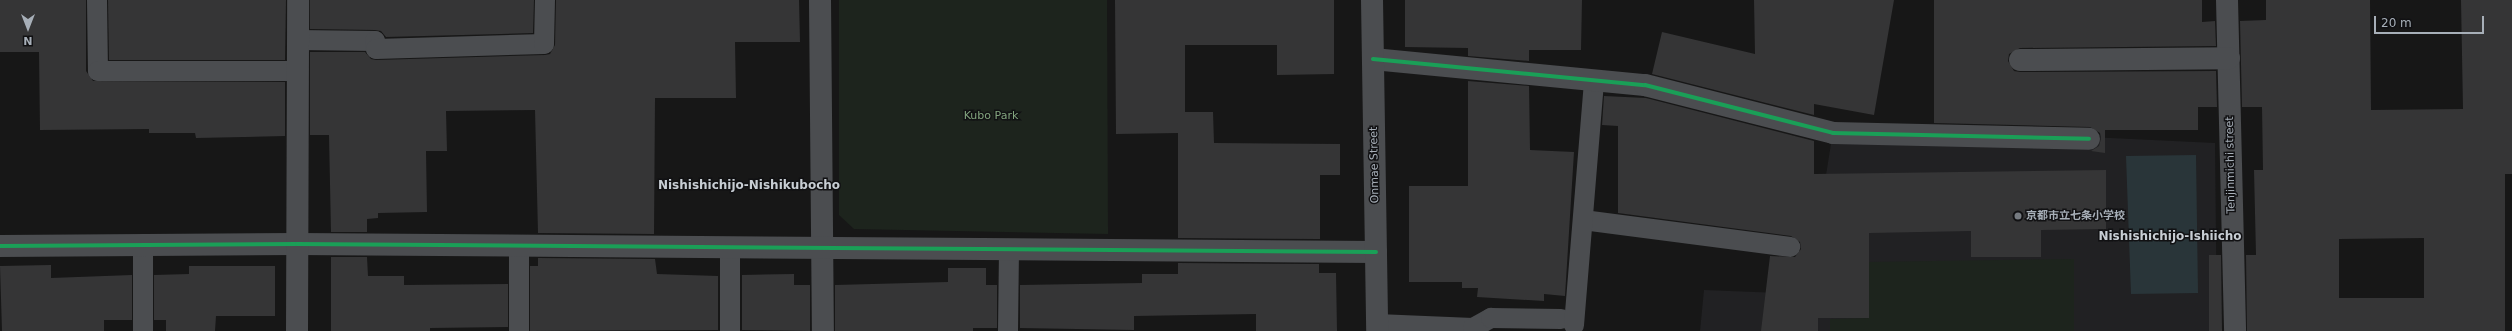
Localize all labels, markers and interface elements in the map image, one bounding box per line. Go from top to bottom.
north arrow [8,8,48,48]
scale bar [2376,8,2486,34]
text: 20 m [2381,16,2412,30]
text: N [23,34,33,47]
park label: Kubo Park [964,109,1018,123]
street label: Tenjinmichi street [2224,116,2238,214]
street label: Onmae Street [1368,127,1382,203]
district label: Nishishichijo-Nishikubocho [658,179,840,193]
place label: 京都市立七条小学校 [2026,209,2125,223]
marker: 京都市立七条小学校 [2013,211,2023,221]
district label: Nishishichijo-Ishiicho [2098,230,2242,244]

